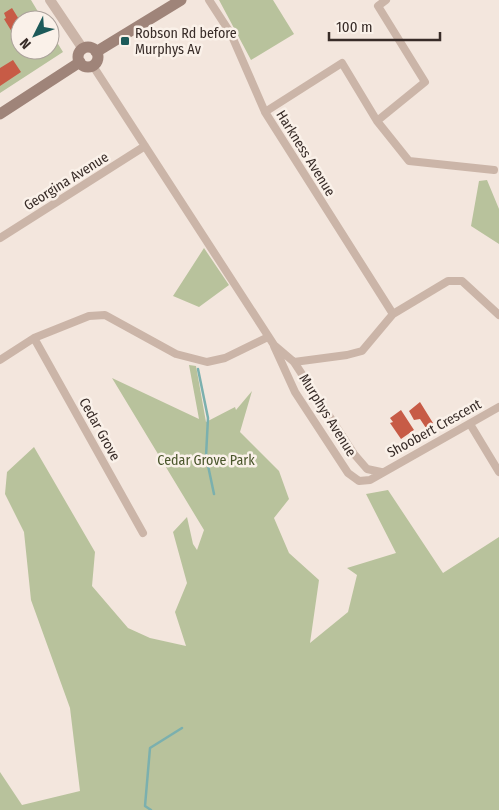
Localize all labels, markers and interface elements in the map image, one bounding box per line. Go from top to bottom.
north arrow [10,10,60,60]
scale bar [329,10,440,42]
text: 100 m [336,18,373,36]
place label: Robson Rd before Murphys Av [135,25,237,58]
text: N [17,35,35,52]
marker: Robson Rd before Murphys Av [119,35,131,47]
street label: Harkness Avenue [272,107,339,199]
street label: Georgina Avenue [21,149,112,214]
street label: Murphys Avenue [295,371,360,460]
street label: Cedar Grove [75,395,124,464]
street label: Shoobert Crescent [384,395,485,461]
park label: Cedar Grove Park [157,452,255,469]

